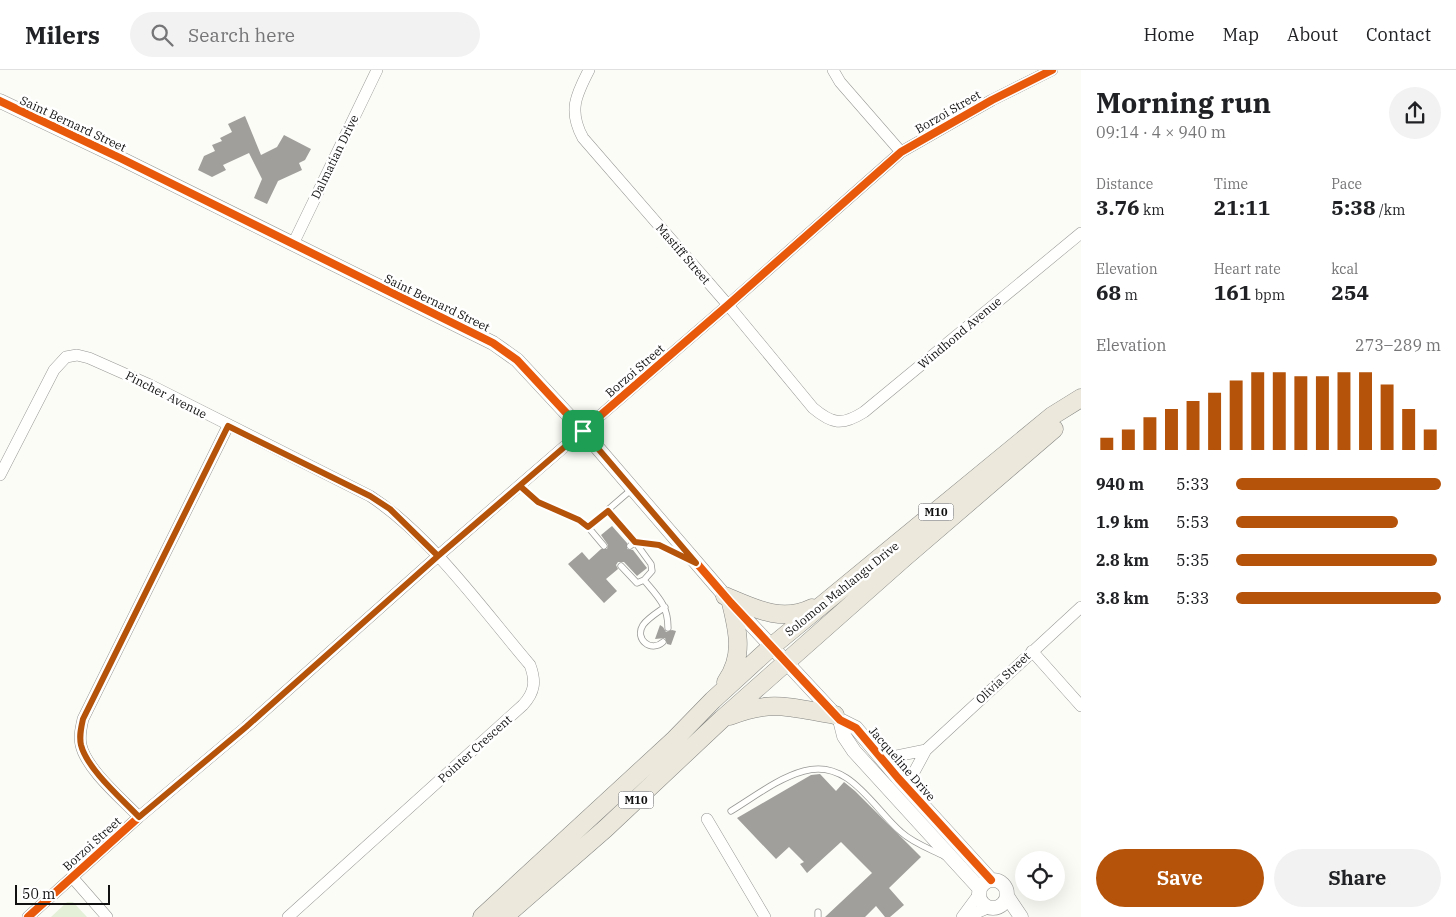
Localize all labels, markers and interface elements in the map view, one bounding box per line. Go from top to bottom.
search box [130,12,480,57]
text: Milers [25,19,100,51]
icon: search [148,21,176,49]
text: Search here [188,23,295,47]
text: Home [1143,23,1195,46]
text: Map [1223,23,1259,46]
text: About [1287,23,1338,46]
text: Contact [1366,23,1431,46]
text: Morning run [1096,84,1271,121]
street label: Borzoi Street [912,87,983,136]
button: share [1389,87,1441,139]
street label: Saint Bernard Street [18,92,129,155]
street label: Dalmatian Drive [308,112,361,201]
text: 09:14 · 4 × 940 m [1096,122,1226,142]
text: Distance [1096,175,1153,193]
text: Time [1214,175,1248,193]
text: Pace [1331,175,1362,193]
text: 3.76 [1096,193,1140,221]
text: 21:11 [1214,193,1270,221]
text: 5:38 [1331,193,1376,221]
text: km [1140,201,1165,219]
text: /km [1376,201,1405,219]
street label: Mastiff Street [653,220,714,287]
text: Elevation [1096,260,1158,278]
text: Heart rate [1214,260,1281,278]
text: kcal [1331,260,1358,278]
street label: Saint Bernard Street [382,271,492,335]
text: 68 [1096,278,1121,306]
text: 161 [1214,278,1251,306]
text: 254 [1331,278,1369,306]
text: m [1121,286,1138,304]
text: bpm [1251,286,1285,304]
street label: Windhond Avenue [915,293,1004,372]
text: Elevation [1096,335,1166,355]
text: 273–289 m [1355,335,1441,355]
street label: Borzoi Street [602,341,667,400]
street label: Pincher Avenue [123,368,209,422]
pin [562,410,604,452]
icon: arrive [569,417,597,445]
text: 940 m [1096,474,1144,494]
text: 5:33 [1176,474,1209,494]
road number: M10 [918,504,954,521]
text: 1.9 km [1096,512,1149,532]
text: 5:53 [1176,512,1209,532]
street label: Solomon Mahlangu Drive [782,538,902,639]
text: 2.8 km [1096,550,1149,570]
text: 5:35 [1176,550,1209,570]
text: 3.8 km [1096,588,1149,608]
text: 5:33 [1176,588,1209,608]
street label: Olivia Street [972,649,1033,707]
street label: Pointer Crescent [435,712,515,786]
street label: Jacqueline Drive [866,723,939,804]
road number: M10 [618,792,654,808]
street label: Borzoi Street [59,814,124,874]
button: Save [1096,849,1264,907]
button: Share [1274,849,1441,907]
map controls [1015,851,1065,901]
button: locate [1015,851,1065,901]
scale bar [15,882,110,905]
text: 50 m [22,885,55,903]

